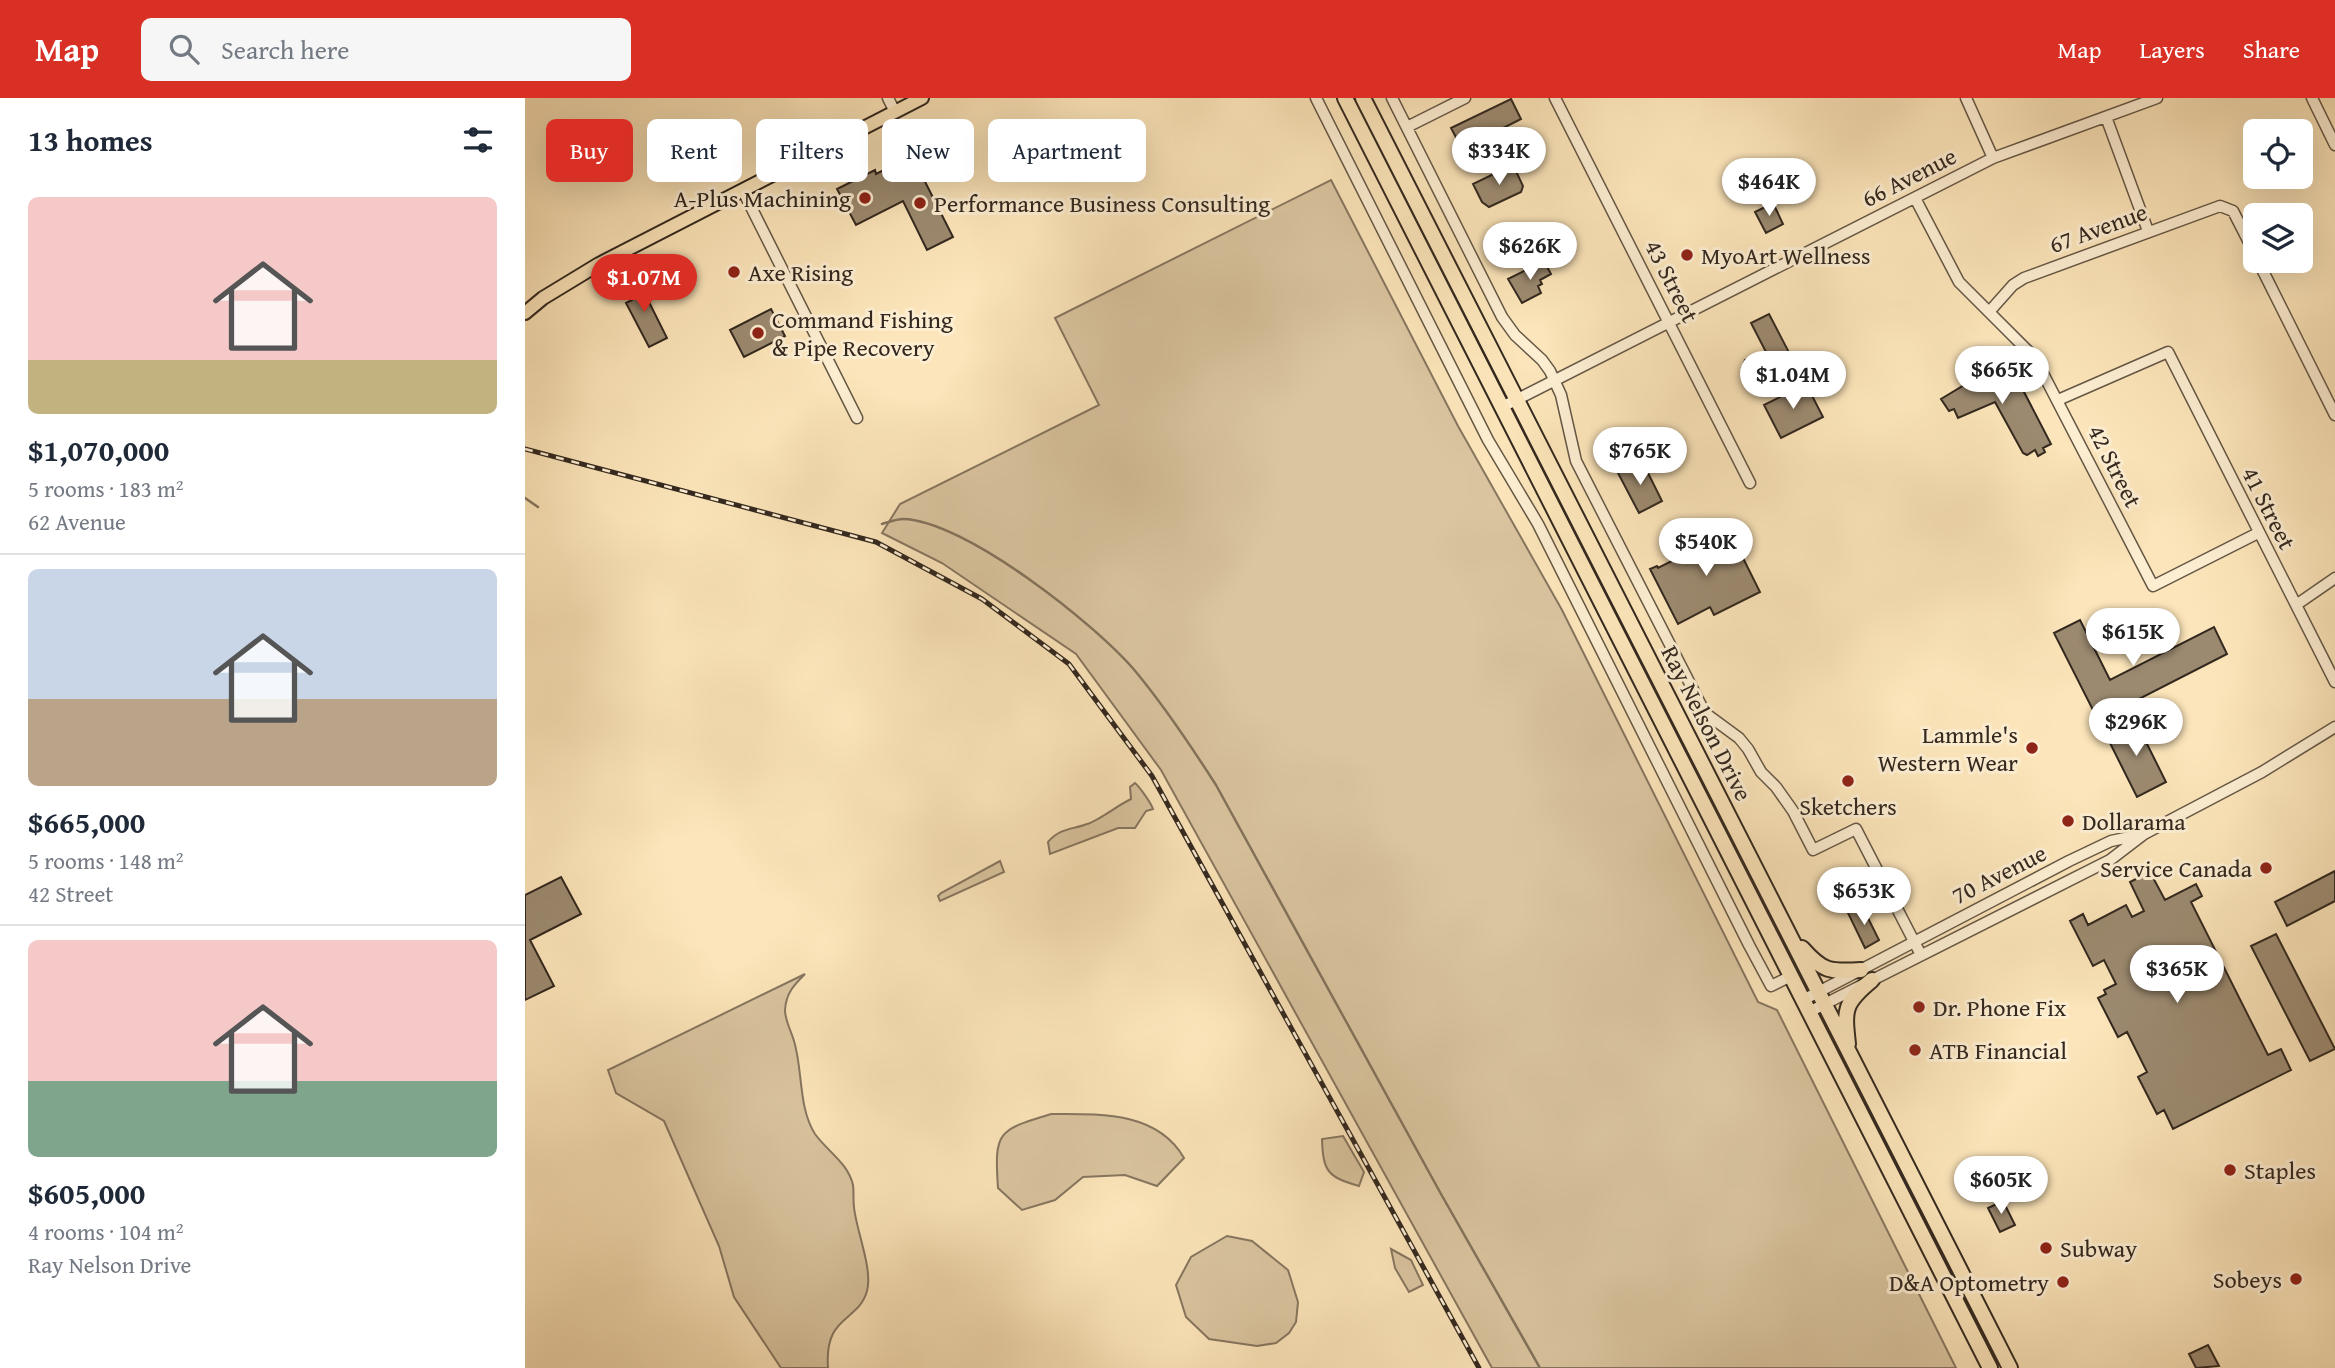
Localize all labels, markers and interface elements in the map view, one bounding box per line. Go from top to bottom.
search box [141,18,631,81]
text: Map [35,25,99,73]
icon: search [165,30,203,68]
text: Search here [221,30,349,69]
text: Map [2058,32,2101,67]
text: Layers [2139,32,2205,67]
text: Share [2243,32,2300,67]
text: 13 homes [28,118,153,162]
chip: Buy [546,119,633,182]
chip: Rent [647,119,742,182]
chip: Filters [756,119,868,182]
chip: New [882,119,974,182]
chip: Apartment [988,119,1146,182]
map controls [2243,119,2313,273]
button: locate [2243,119,2313,189]
icon: filters [459,121,497,159]
pin: $334K [1450,127,1548,187]
text: $334K [1468,133,1530,166]
street label: 66 Avenue [1856,138,1962,216]
pin: $464K [1720,158,1818,218]
text: $464K [1738,164,1800,197]
place label: A-Plus Machining [674,181,851,216]
place label: Performance Business Consulting [934,186,1270,221]
marker: A-Plus Machining [857,190,873,206]
street label: 67 Avenue [2044,194,2152,262]
marker: Performance Business Consulting [912,195,928,211]
button: layers [2243,203,2313,273]
pin: $626K [1481,222,1579,282]
text: $626K [1499,228,1561,261]
street label: 43 Street [1636,233,1708,329]
place label: MyoArt Wellness [1701,238,1871,273]
icon: home [200,243,326,369]
marker: MyoArt Wellness [1679,247,1695,263]
pin: $1.07M [587,254,701,314]
place label: Axe Rising [748,255,853,290]
text: $1.07M [607,260,681,293]
marker: Axe Rising [726,264,742,280]
place label: Command Fishing & Pipe Recovery [772,302,953,365]
marker: Command Fishing & Pipe Recovery [750,325,766,341]
pin: $665K [1953,346,2051,406]
pin: $1.04M [1736,352,1850,411]
text: $665K [1971,352,2033,385]
text: $1.04M [1756,357,1830,390]
street label: 42 Street [2079,418,2151,514]
text: $1,070,000 [28,428,169,472]
pin: $765K [1591,428,1689,487]
text: $765K [1609,433,1671,466]
street label: 41 Street [2233,460,2305,556]
text: 5 rooms · 183 m² [28,472,183,505]
text: 62 Avenue [28,505,126,538]
pin: $540K [1657,518,1755,578]
text: $540K [1675,524,1737,557]
pin: $615K [2084,608,2182,668]
text: $615K [2102,614,2164,647]
icon: home [200,615,326,741]
street label: Ray Nelson Drive [1653,639,1761,807]
pin: $296K [2087,698,2185,758]
text: $296K [2105,704,2167,737]
place label: Lammle's Western Wear [1877,717,2018,780]
marker: Lammle's Western Wear [2024,740,2040,756]
marker: Sketchers [1840,773,1856,789]
place label: Sketchers [1799,789,1897,824]
text: $665,000 [28,800,145,844]
place label: Dollarama [2082,804,2186,839]
marker: Dollarama [2060,813,2076,829]
street label: 70 Avenue [1946,835,2052,913]
text: 5 rooms · 148 m² [28,844,183,877]
place label: Service Canada [2100,851,2253,886]
marker: Service Canada [2258,860,2274,876]
pin: $653K [1815,868,1913,927]
text: $653K [1833,873,1895,906]
text: 42 Street [28,877,113,910]
pin: $365K [2128,946,2226,1005]
text: $365K [2146,951,2208,984]
icon: home [200,986,326,1112]
place label: Dr. Phone Fix [1933,990,2067,1025]
marker: Dr. Phone Fix [1911,999,1927,1015]
place label: ATB Financial [1929,1033,2067,1068]
marker: ATB Financial [1907,1042,1923,1058]
place label: Staples [2244,1153,2316,1188]
pin: $605K [1952,1156,2050,1216]
text: $605K [1970,1162,2032,1195]
marker: Staples [2222,1162,2238,1178]
text: $605,000 [28,1171,145,1215]
text: 4 rooms · 104 m² [28,1215,183,1248]
place label: Subway [2060,1231,2137,1266]
marker: Subway [2038,1240,2054,1256]
text: Ray Nelson Drive [28,1248,191,1281]
place label: Sobeys [2213,1262,2282,1297]
place label: D&A Optometry [1889,1265,2049,1300]
marker: Sobeys [2288,1271,2304,1287]
marker: D&A Optometry [2055,1274,2071,1290]

